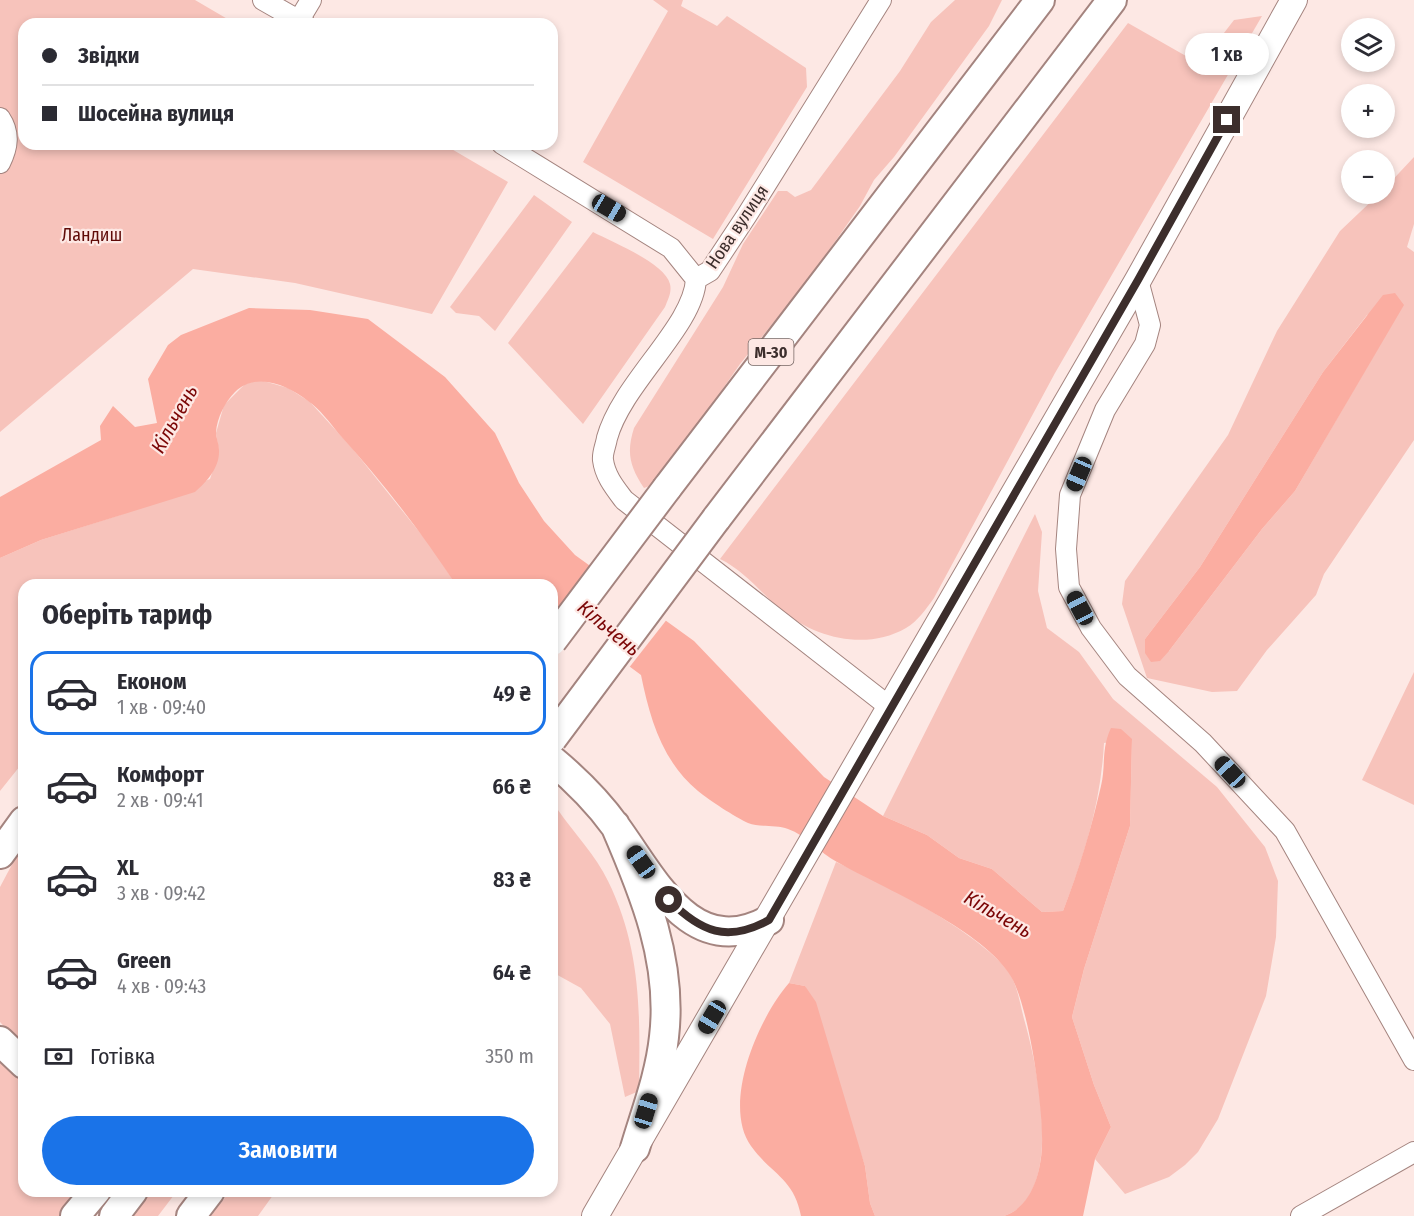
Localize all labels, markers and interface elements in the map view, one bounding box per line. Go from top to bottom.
map controls [1341,18,1395,204]
button: layers [1341,18,1395,72]
callout: 1 хв [1185,33,1269,75]
text: Звідки [78,42,140,69]
text: 1 хв [1211,42,1243,66]
button: + [1341,84,1395,138]
text: Шосейна вулиця [78,100,234,127]
route end [1213,106,1240,133]
button: − [1341,150,1395,204]
street label: Нова вулиця [701,181,773,273]
car [589,191,629,225]
park label: Ландиш [62,224,122,246]
road number: М-30 [748,339,794,365]
water label: Кільчень [146,381,202,457]
car [1064,454,1094,494]
car [1064,588,1096,628]
water label: Кільчень [573,595,645,661]
text: Оберіть тариф [42,599,212,631]
icon: car [45,666,99,720]
text: Економ [117,668,187,695]
text: 49 ₴ [493,680,531,707]
text: 1 хв · 09:40 [117,695,206,719]
car [1211,753,1249,791]
icon: car [45,759,99,813]
text: Комфорт [117,761,204,788]
text: 66 ₴ [492,773,531,800]
text: 2 хв · 09:41 [117,788,204,812]
car [623,842,659,882]
icon: car [45,852,99,906]
text: XL [117,854,139,881]
text: 83 ₴ [493,866,531,893]
text: 3 хв · 09:42 [117,881,206,905]
water label: Кільчень [960,885,1036,943]
route start [655,886,682,913]
icon: car [45,945,99,999]
text: Green [117,947,171,974]
text: 64 ₴ [492,959,531,986]
text: 4 хв · 09:43 [117,974,206,998]
car [695,997,729,1037]
icon: cash [42,1040,75,1073]
text: Готівка [90,1043,155,1070]
text: 350 m [485,1044,534,1068]
car [632,1091,660,1131]
button: Замовити [42,1116,534,1185]

